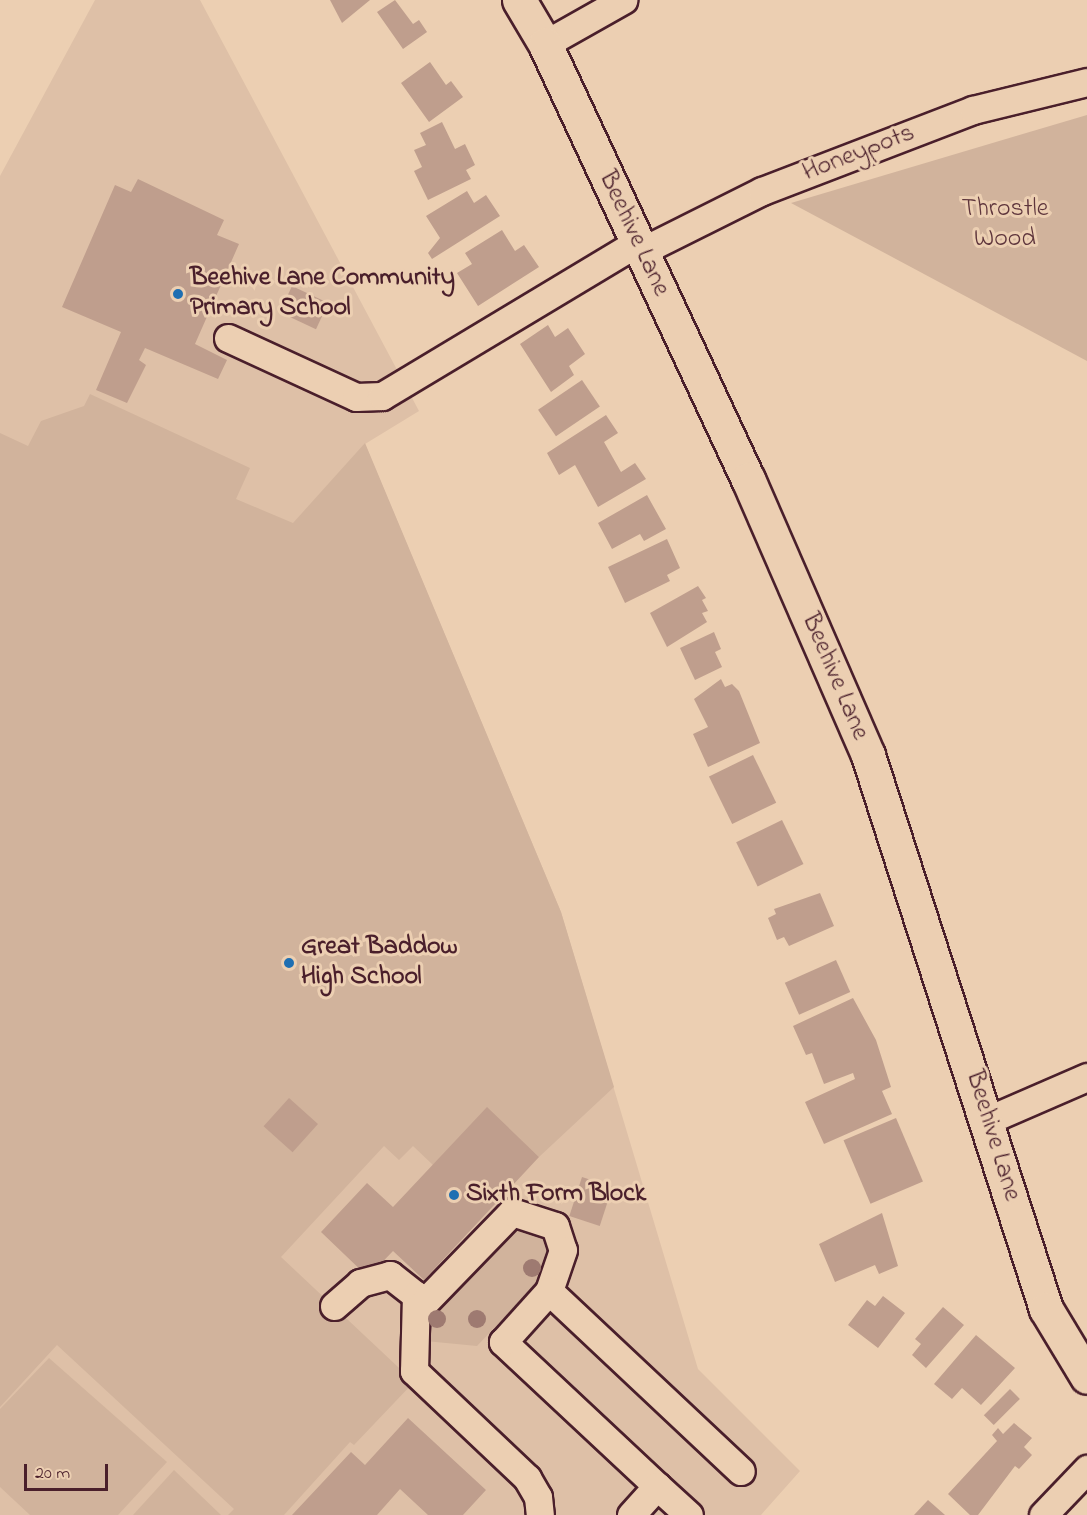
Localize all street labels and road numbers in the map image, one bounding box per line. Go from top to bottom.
street label: Honeypots [799,118,919,190]
street label: Beehive Lane [590,166,676,302]
street label: Beehive Lane [793,609,875,745]
street label: Beehive Lane [957,1067,1027,1205]

